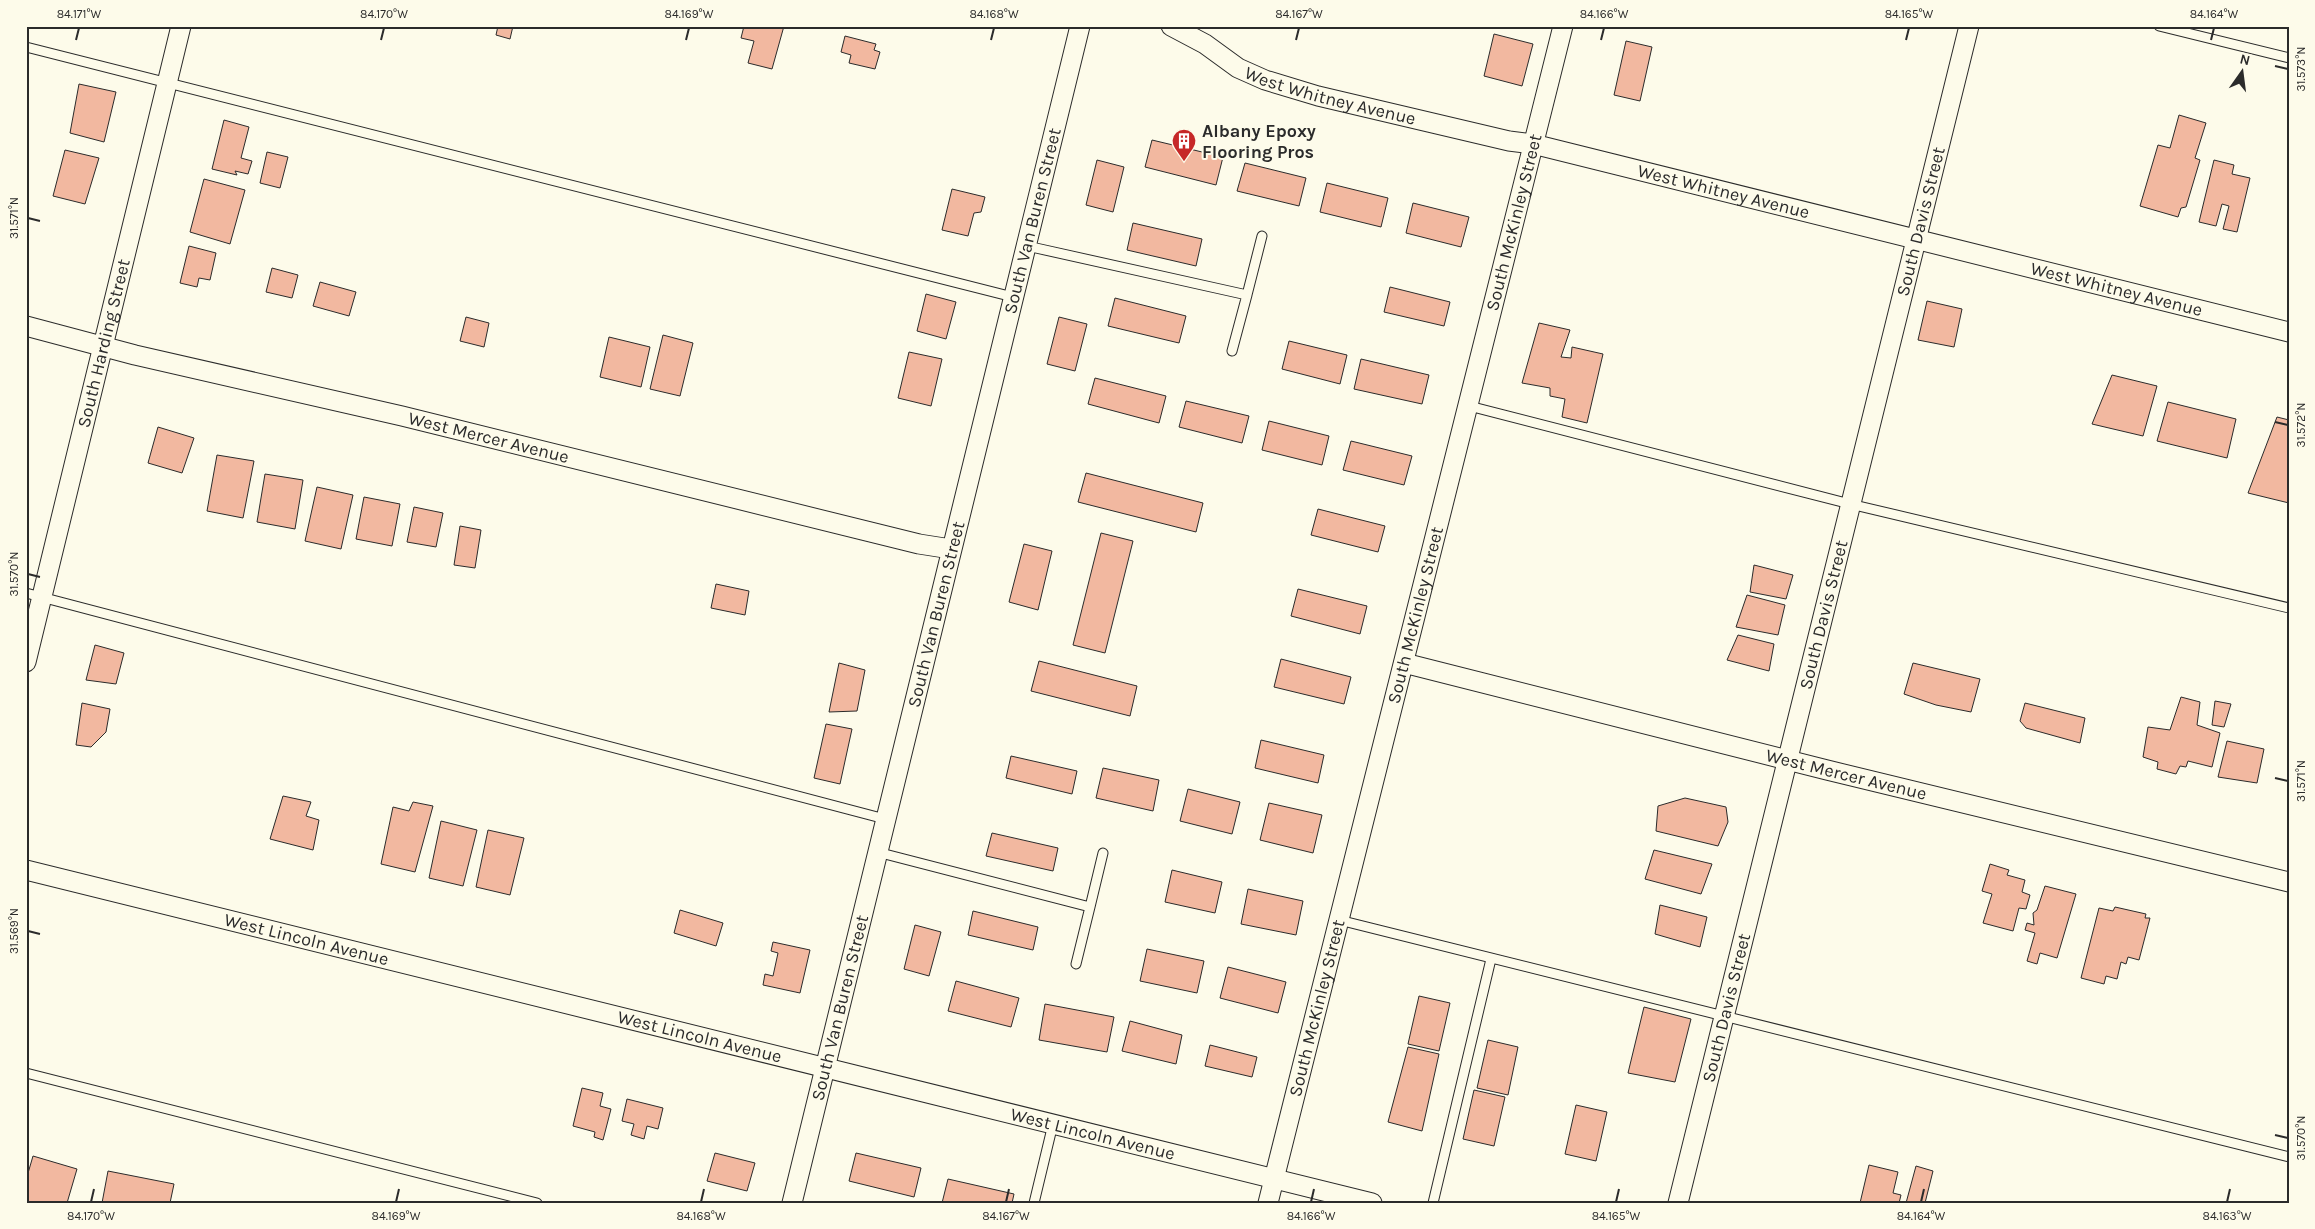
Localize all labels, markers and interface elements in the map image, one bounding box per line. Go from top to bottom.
text: 84.171°W [57,7,102,21]
text: 84.170°W [360,7,408,21]
text: 84.169°W [665,7,714,21]
text: 84.168°W [969,7,1019,21]
text: 84.167°W [1275,7,1323,21]
text: 84.166°W [1580,7,1629,21]
text: 84.165°W [1885,7,1934,21]
text: 84.164°W [2190,7,2239,21]
text: 31.573°N [2294,47,2308,91]
north arrow [2218,48,2268,98]
text: N [2238,50,2252,69]
street label: West Whitney Avenue [1241,61,1418,130]
place label: Albany Epoxy Flooring Pros [1202,120,1316,163]
street label: South Van Buren Street [999,126,1066,316]
building icon: Albany Epoxy Flooring Pros [1171,128,1197,162]
street label: South McKinley Street [1481,131,1547,313]
street label: South Davis Street [1892,144,1950,298]
street label: West Whitney Avenue [1635,159,1812,223]
text: 31.571°N [7,197,21,239]
street label: South Harding Street [73,257,135,430]
street label: West Whitney Avenue [2028,257,2205,321]
text: 31.572°N [2294,403,2308,447]
street label: West Mercer Avenue [406,407,571,468]
street label: South Van Buren Street [903,519,969,710]
street label: South McKinley Street [1383,524,1448,706]
street label: South Davis Street [1794,538,1853,692]
text: 31.570°N [7,551,21,597]
street label: West Mercer Avenue [1763,744,1929,805]
text: 31.571°N [2294,760,2308,802]
text: 31.569°N [7,908,21,954]
street label: West Lincoln Avenue [222,908,391,970]
street label: South Van Buren Street [806,912,873,1103]
street label: South McKinley Street [1284,917,1350,1099]
street label: South Davis Street [1697,931,1755,1085]
street label: West Lincoln Avenue [615,1006,784,1068]
street label: West Lincoln Avenue [1008,1103,1177,1165]
text: 31.570°N [2294,1115,2308,1161]
text: 84.170°W [67,1209,115,1223]
text: 84.169°W [372,1209,421,1223]
text: 84.168°W [676,1209,726,1223]
text: 84.167°W [982,1209,1030,1223]
text: 84.166°W [1287,1209,1336,1223]
text: 84.165°W [1592,1209,1641,1223]
text: 84.164°W [1897,1209,1946,1223]
text: 84.163°W [2203,1209,2252,1223]

